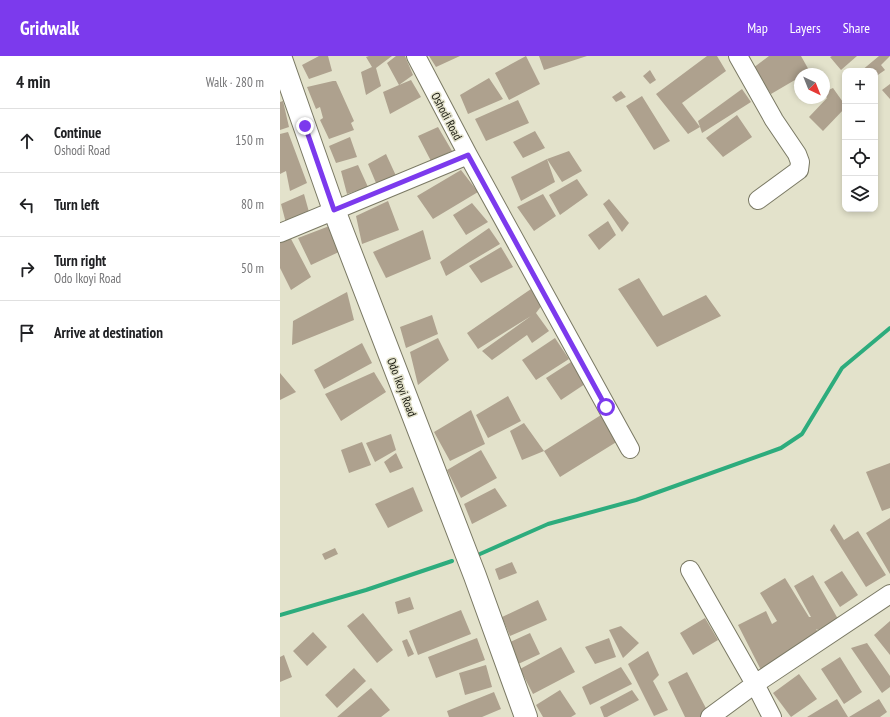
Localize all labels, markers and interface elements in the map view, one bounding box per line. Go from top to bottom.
text: Gridwalk [20,16,79,40]
text: Map [747,19,768,37]
text: Layers [790,19,821,37]
text: Share [843,19,870,37]
north arrow [794,68,830,104]
map controls [842,68,878,212]
button: + [842,68,878,104]
text: 4 min [16,71,50,93]
text: Walk · 280 m [206,74,264,91]
street label: Oshodi Road [428,90,466,142]
button: − [842,104,878,140]
route end [296,117,314,135]
text: Continue [54,123,101,142]
icon: ahead [16,130,38,152]
text: 150 m [235,132,264,149]
button: locate [842,140,878,176]
text: Oshodi Road [54,142,110,159]
button: layers [842,176,878,212]
icon: left [16,194,38,216]
text: Turn left [54,195,99,214]
text: 80 m [241,196,264,213]
text: Turn right [54,251,106,270]
icon: right [16,258,38,280]
text: 50 m [241,260,264,277]
text: Odo Ikoyi Road [54,270,121,287]
icon: arrive [16,322,38,344]
text: Arrive at destination [54,323,163,342]
street label: Odo Ikoyi Road [384,355,420,419]
route start [597,398,615,416]

